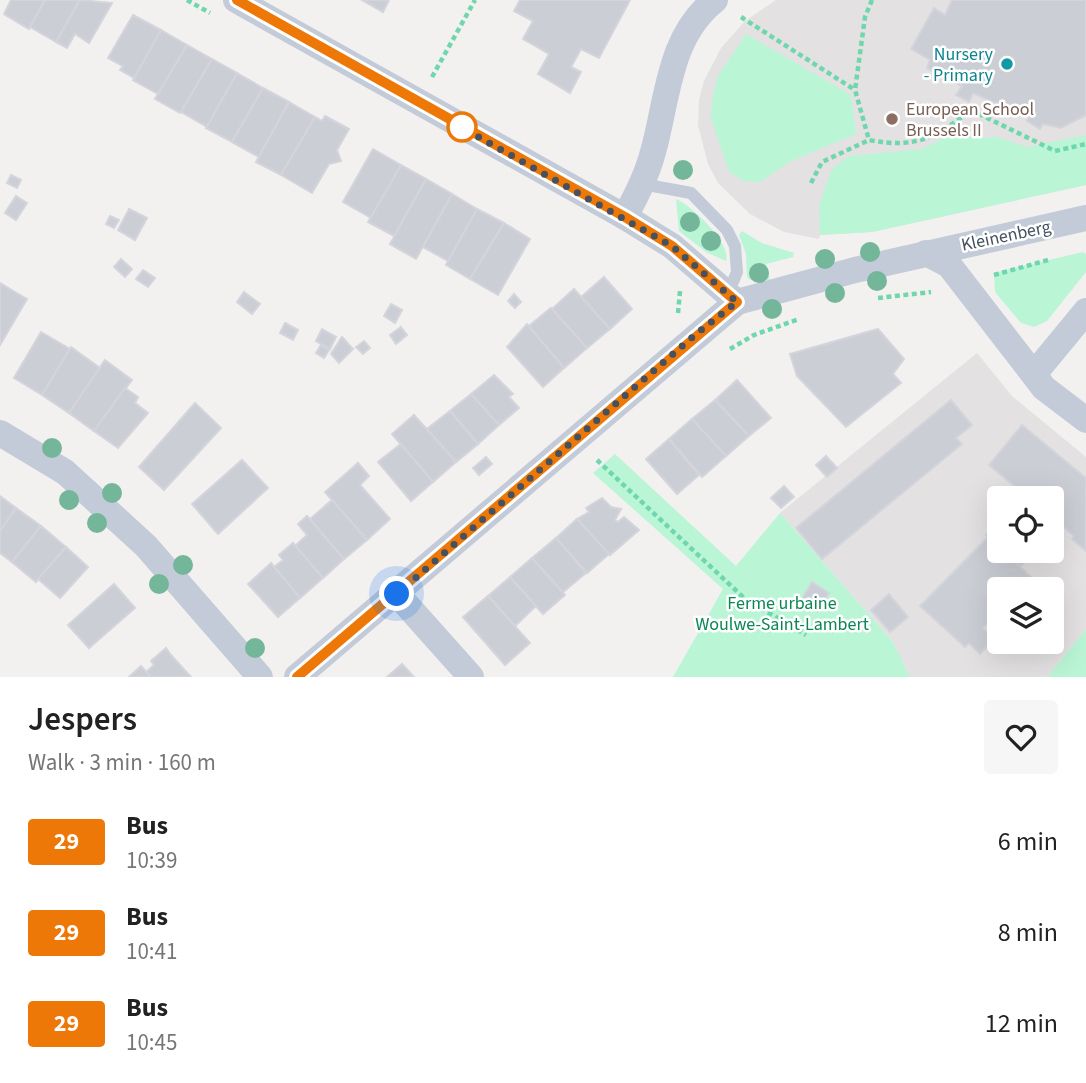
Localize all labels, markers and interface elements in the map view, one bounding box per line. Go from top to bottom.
place label: Nursery - Primary [924,42,994,88]
marker: Nursery - Primary [999,56,1015,72]
place label: European School Brussels II [906,97,1034,143]
marker: European School Brussels II [884,111,900,127]
unlabelled marker [447,112,477,142]
street label: Kleinenberg [959,214,1053,258]
map controls [987,486,1064,654]
button: locate [987,486,1064,563]
your location [379,576,414,611]
button: layers [987,577,1064,654]
park label: Ferme urbaine Woulwe-Saint-Lambert [695,591,869,637]
text: Jespers [28,696,137,743]
button: heart [984,700,1058,774]
text: Walk · 3 min · 160 m [28,746,216,779]
text: Bus [126,807,168,844]
text: 6 min [998,823,1058,860]
text: 29 [54,824,79,859]
text: 10:39 [126,844,177,877]
text: Bus [126,898,168,935]
text: 8 min [998,914,1058,951]
text: 29 [54,915,79,950]
text: 10:41 [126,935,177,968]
text: Bus [126,989,168,1026]
text: 12 min [985,1005,1058,1042]
text: 29 [54,1006,79,1041]
text: 10:45 [126,1026,177,1059]

